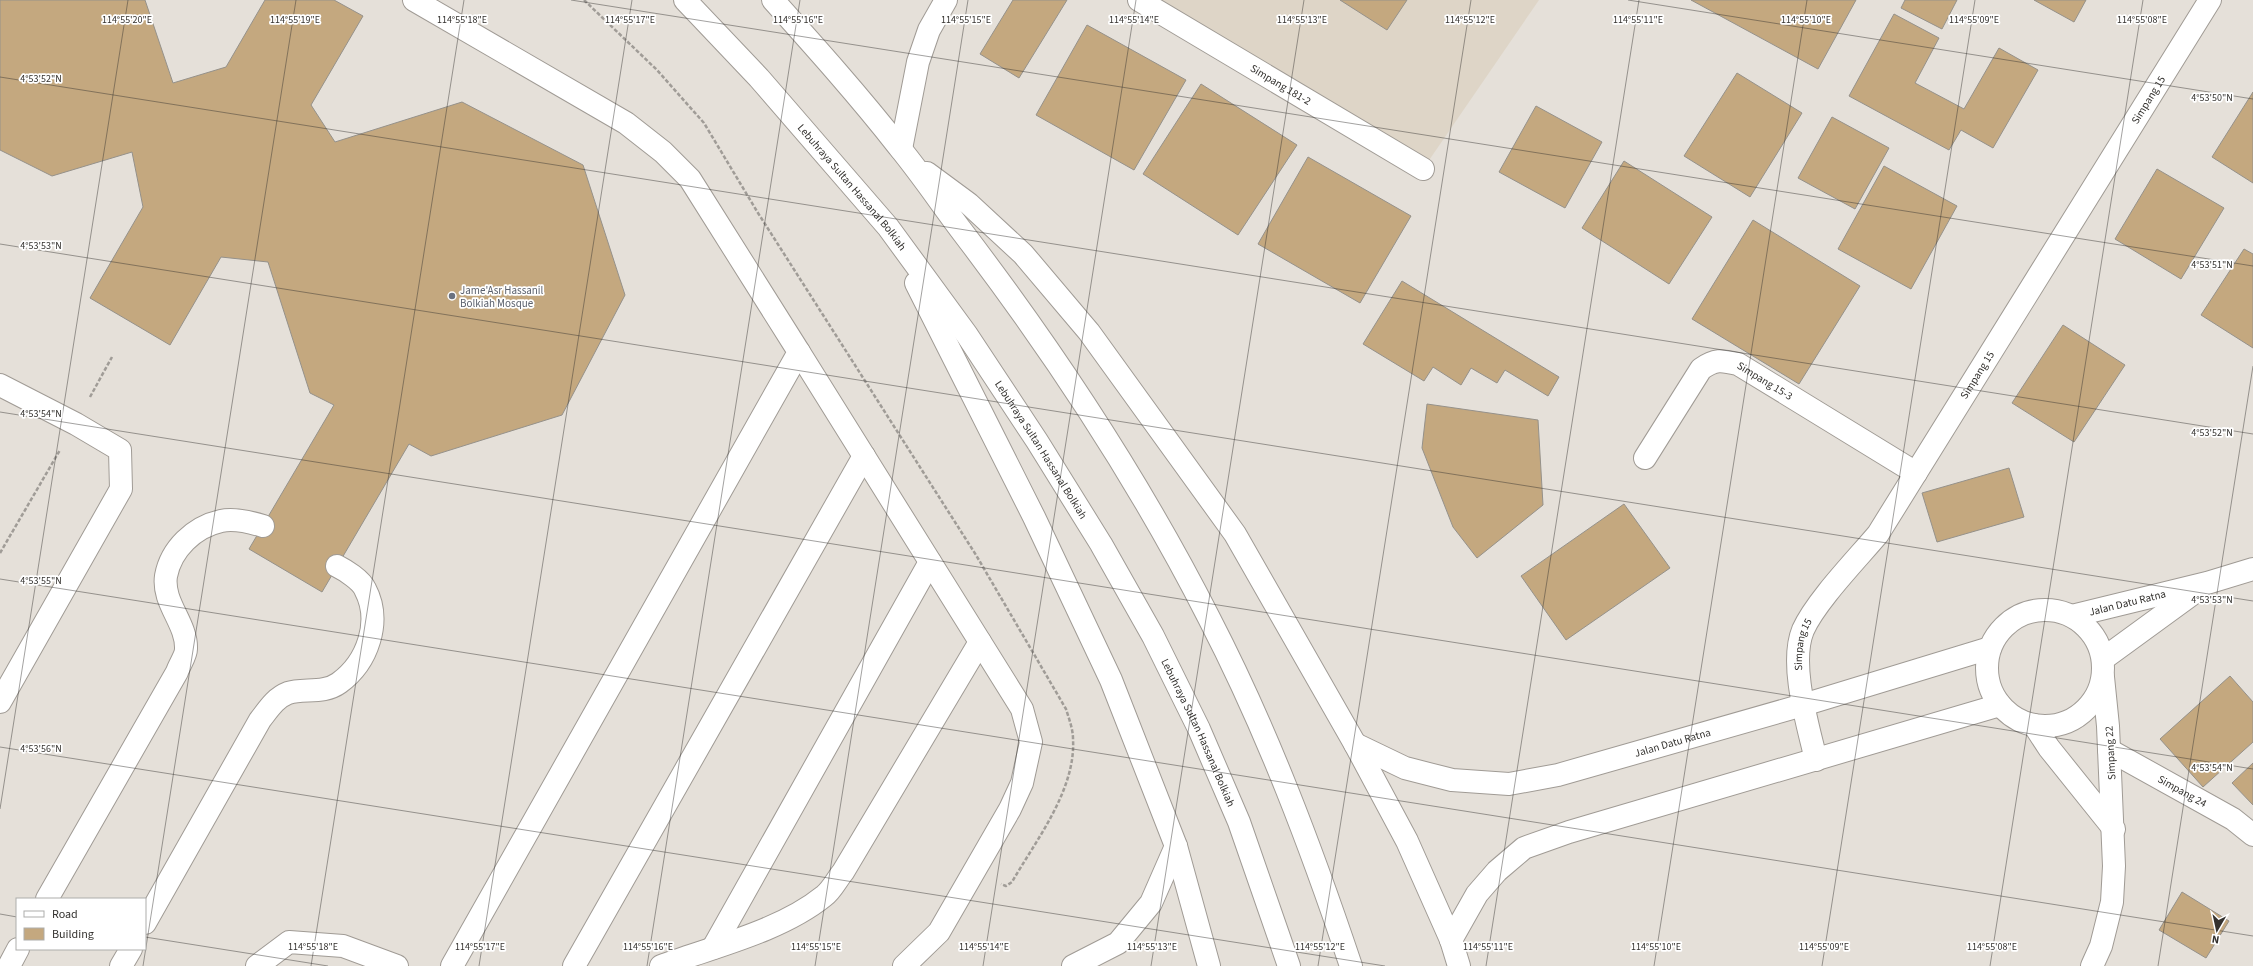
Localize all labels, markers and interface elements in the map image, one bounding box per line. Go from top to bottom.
text: 114°55'20"E [102,13,152,27]
text: 114°55'19"E [270,13,320,27]
text: 114°55'18"E [437,13,487,27]
text: 114°55'17"E [605,13,655,27]
text: 114°55'16"E [773,13,823,27]
text: 114°55'15"E [941,13,991,27]
text: 114°55'14"E [1109,13,1159,27]
text: 114°55'13"E [1277,13,1327,27]
text: 114°55'12"E [1445,13,1495,27]
text: 114°55'11"E [1613,13,1663,27]
text: 114°55'10"E [1781,13,1831,27]
text: 114°55'09"E [1949,13,1999,27]
text: 114°55'08"E [2117,13,2167,27]
street label: Simpang 181-2 [1247,61,1314,109]
text: 4°53'52"N [20,72,62,86]
street label: Simpang 15 [2128,73,2169,127]
text: 4°53'50"N [2191,91,2233,105]
street label: Lebuhraya Sultan Hassanal Bolkiah [794,121,910,254]
text: 4°53'53"N [20,239,62,253]
text: 4°53'51"N [2191,258,2233,272]
place label: Jame'Asr Hassanil Bolkiah Mosque [460,283,544,311]
marker: Jame'Asr Hassanil Bolkiah Mosque [447,291,457,301]
street label: Simpang 15 [1957,348,1998,402]
street label: Simpang 15-3 [1734,358,1796,404]
street label: Lebuhraya Sultan Hassanal Bolkiah [991,378,1091,522]
text: 4°53'54"N [20,407,62,421]
text: 4°53'52"N [2191,426,2233,440]
text: 4°53'55"N [20,574,62,588]
street label: Jalan Datu Ratna [2088,586,2167,620]
text: 4°53'53"N [2191,593,2233,607]
street label: Simpang 15 [1791,616,1816,671]
street label: Lebuhraya Sultan Hassanal Bolkiah [1157,656,1238,809]
street label: Jalan Datu Ratna [1633,725,1712,761]
street label: Simpang 22 [2102,726,2119,780]
text: 4°53'56"N [20,742,62,756]
text: 4°53'54"N [2191,761,2233,775]
street label: Simpang 24 [2155,772,2210,811]
legend [16,898,146,950]
text: Road [52,906,78,923]
north arrow [2197,910,2237,950]
text: Building [52,926,94,943]
text: N [2211,931,2220,947]
text: 114°55'18"E [288,940,338,954]
text: 114°55'17"E [455,940,505,954]
text: 114°55'16"E [623,940,673,954]
text: 114°55'15"E [791,940,841,954]
text: 114°55'14"E [959,940,1009,954]
text: 114°55'13"E [1127,940,1177,954]
text: 114°55'12"E [1295,940,1345,954]
text: 114°55'11"E [1463,940,1513,954]
text: 114°55'10"E [1631,940,1681,954]
text: 114°55'09"E [1799,940,1849,954]
text: 114°55'08"E [1967,940,2017,954]

